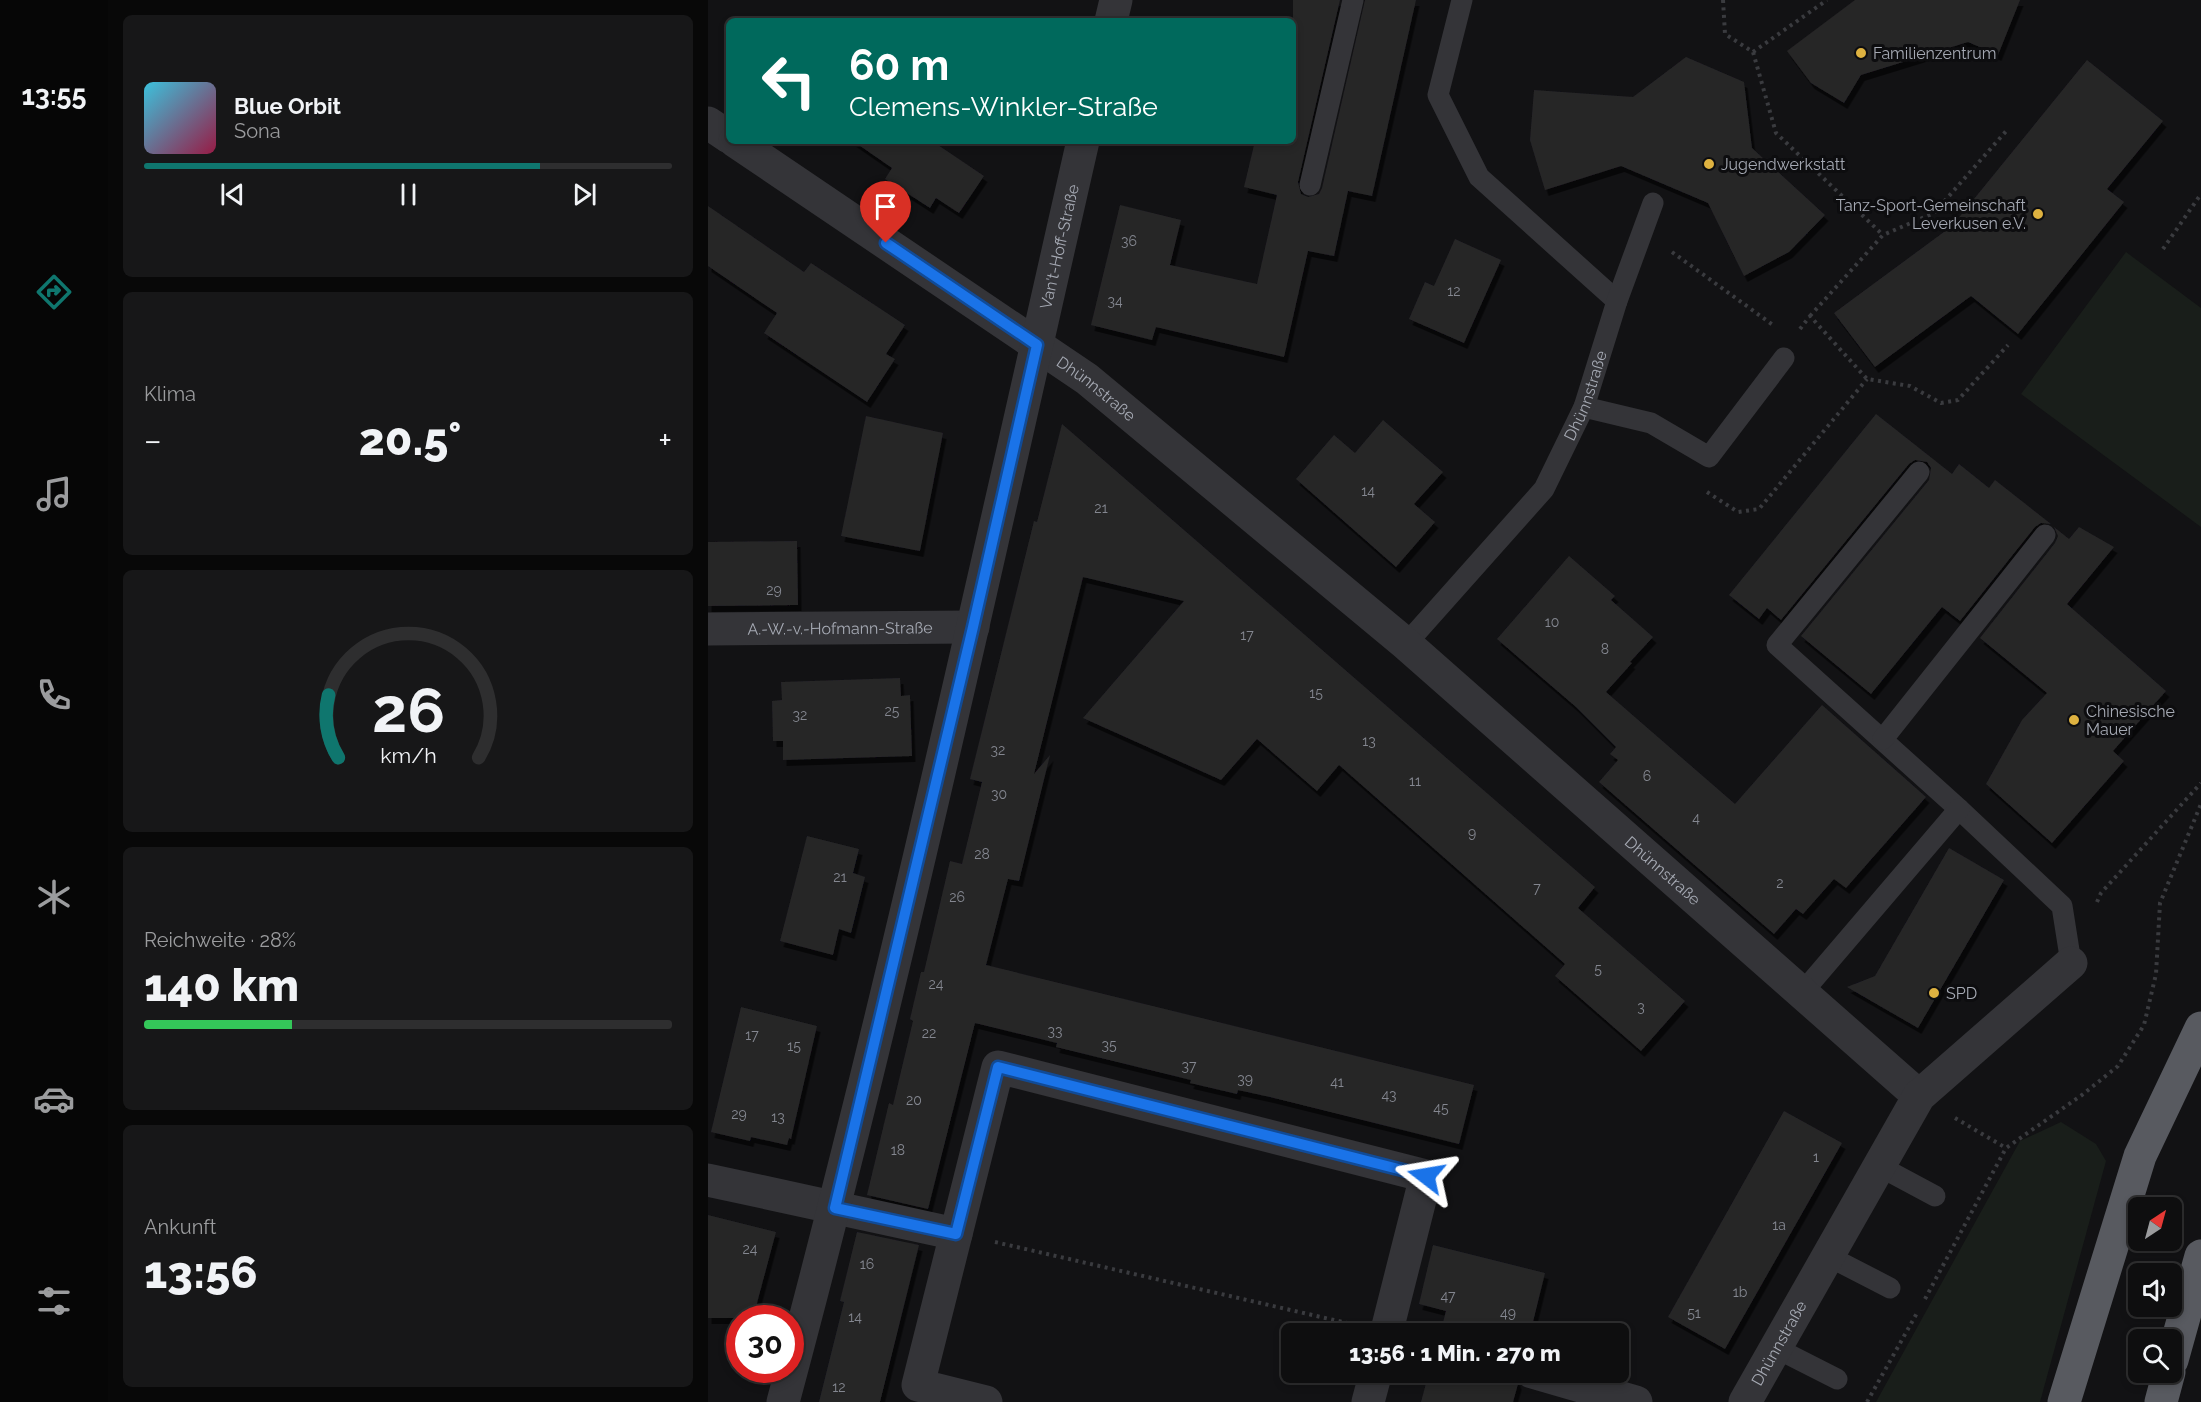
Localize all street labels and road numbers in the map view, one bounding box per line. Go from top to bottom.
street label: Van't-Hoff-Straße [1036,182,1082,311]
street label: Dhünnstraße [1560,348,1610,444]
street label: Dhünnstraße [1053,352,1140,425]
street label: A.-W.-v.-Hofmann-Straße [747,618,933,638]
street label: Dhünnstraße [1621,832,1705,909]
street label: Dhünnstraße [1747,1297,1810,1389]

